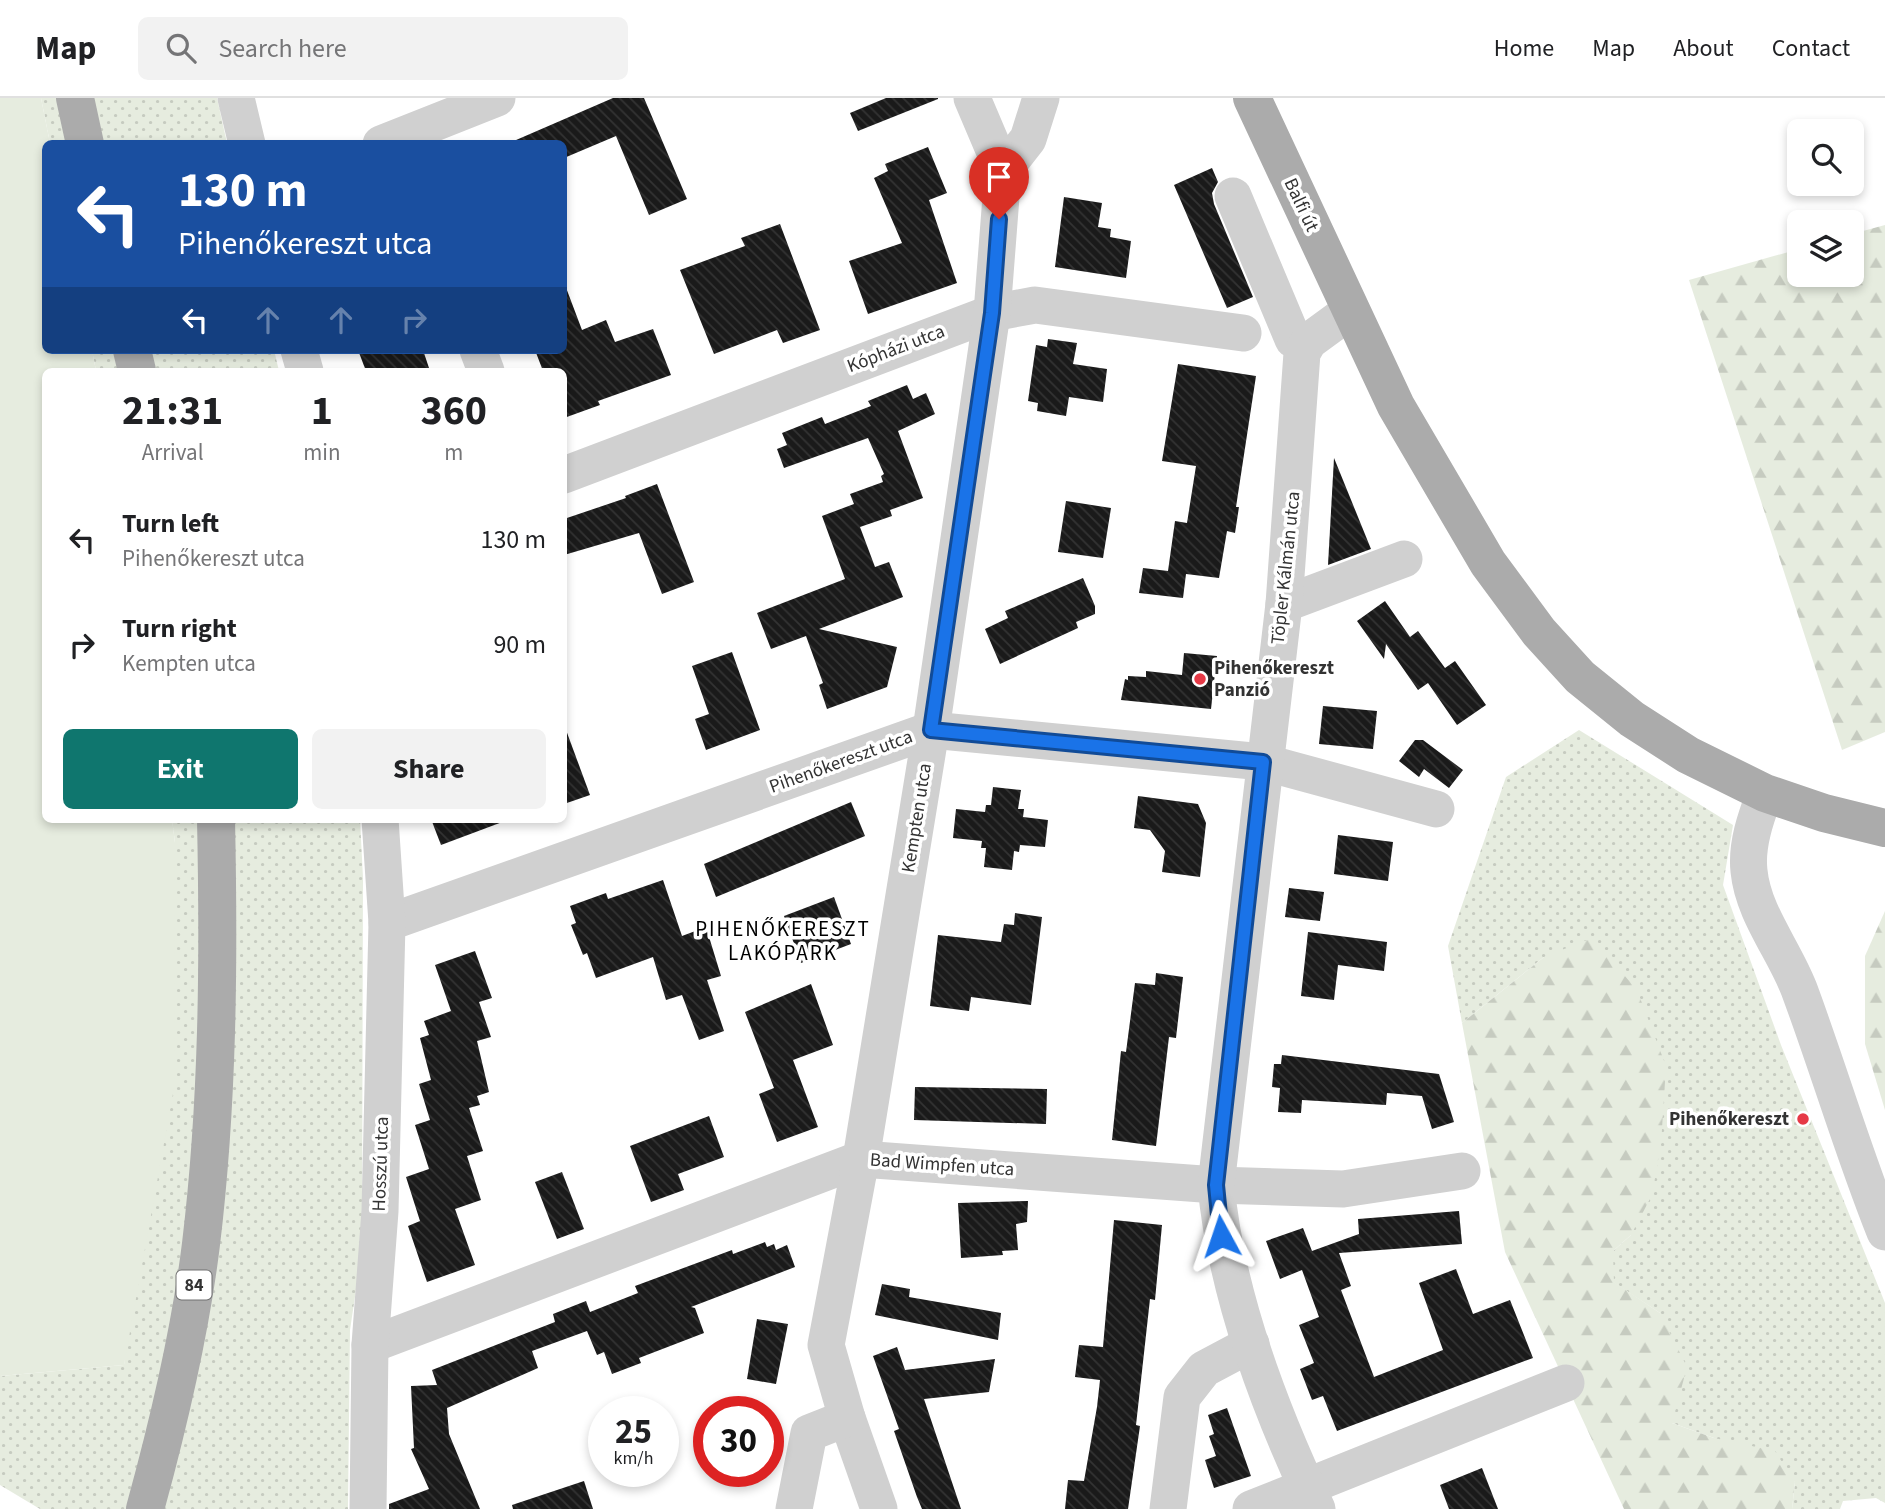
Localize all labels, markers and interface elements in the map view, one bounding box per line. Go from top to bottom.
search box [138,17,628,80]
text: Map [35,25,96,72]
icon: search [162,29,200,67]
text: Search here [218,30,347,67]
text: Home [1494,31,1554,66]
text: Map [1592,31,1635,66]
text: About [1673,31,1734,66]
text: Contact [1772,31,1850,66]
map controls [1787,119,1864,287]
button: search [1787,119,1864,196]
pin [969,147,1029,219]
text: 130 m [178,156,307,226]
icon: arrive [980,158,1018,196]
icon: left [63,168,154,259]
street label: Balfi út [1277,174,1325,237]
button: layers [1787,210,1864,287]
text: Pihenőkereszt utca [178,221,432,267]
icon: left [176,301,214,339]
icon: ahead [249,301,287,339]
icon: ahead [322,301,360,339]
icon: right [395,301,433,339]
street label: Kópházi utca [843,318,949,380]
text: 21:31 [122,381,223,441]
text: 1 [311,381,333,441]
text: 360 [420,381,487,441]
text: Arrival [142,436,204,469]
text: min [303,436,341,469]
text: m [444,436,463,469]
street label: Töpler Kálmán utca [1265,490,1307,646]
text: Turn left [122,505,219,542]
icon: left [63,521,101,559]
text: 130 m [480,521,546,558]
text: Pihenőkereszt utca [122,542,305,575]
text: Turn right [122,610,237,647]
icon: right [63,626,101,664]
text: 90 m [493,626,546,663]
text: Kempten utca [122,647,256,680]
place label: Pihenőkereszt Panzió [1214,655,1334,704]
marker: Pihenőkereszt Panzió [1192,671,1208,687]
street label: Pihenőkereszt utca [765,723,917,801]
button: Exit [63,729,298,809]
button: Share [312,729,546,809]
street label: Kempten utca [895,761,939,875]
district label: PIHENŐKERESZT LAKÓPARK [695,914,871,968]
place label: Pihenőkereszt [1669,1106,1789,1133]
marker: Pihenőkereszt [1795,1111,1811,1127]
street label: Hosszú utca [366,1116,396,1212]
street label: Bad Wimpfen utca [869,1146,1015,1184]
position arrow [1184,1199,1258,1273]
road number: 84 [176,1270,212,1300]
speed limit sign: 30 [693,1396,784,1487]
text: 25 [615,1407,652,1457]
text: km/h [614,1446,653,1471]

